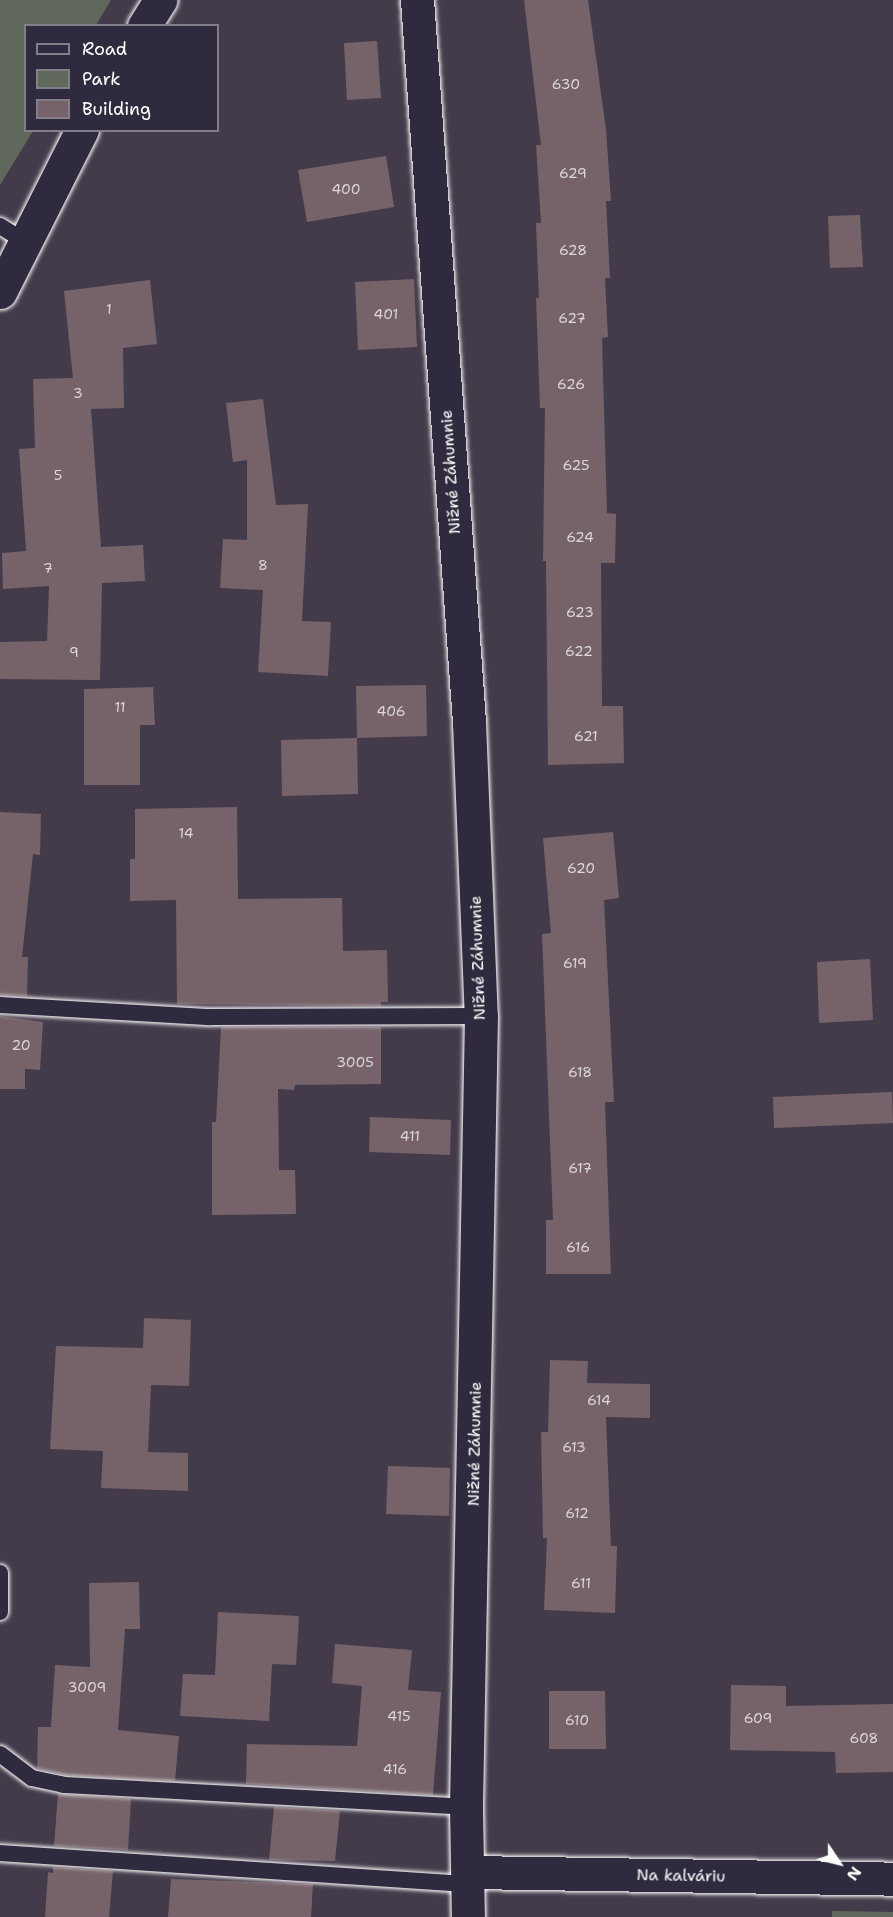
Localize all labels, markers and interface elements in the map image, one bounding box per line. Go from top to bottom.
legend [24,24,219,132]
text: Road [82,37,127,61]
text: Park [82,67,121,91]
house number: 630 [552,76,580,92]
text: Building [82,97,151,121]
house number: 629 [559,165,587,181]
house number: 400 [331,181,361,197]
house number: 628 [559,242,587,258]
house number: 1 [106,301,112,317]
house number: 401 [374,306,398,322]
house number: 627 [558,310,586,326]
house number: 626 [557,376,585,392]
house number: 3 [73,385,83,401]
street label: Nižné Záhumnie [437,409,465,535]
house number: 625 [562,457,590,473]
house number: 5 [54,467,62,483]
house number: 624 [566,529,594,545]
house number: 8 [258,557,268,573]
house number: 7 [43,560,53,576]
house number: 623 [566,604,594,620]
house number: 622 [565,643,593,659]
house number: 9 [69,644,79,660]
house number: 11 [114,699,126,715]
house number: 406 [376,703,406,719]
house number: 621 [574,728,598,744]
house number: 14 [178,825,194,841]
house number: 620 [567,860,595,876]
street label: Nižné Záhumnie [466,895,490,1021]
house number: 619 [563,955,587,971]
house number: 20 [11,1037,31,1053]
house number: 3005 [336,1054,374,1070]
house number: 618 [568,1064,592,1080]
house number: 411 [400,1128,420,1144]
house number: 617 [568,1160,592,1176]
house number: 616 [566,1239,590,1255]
street label: Nižné Záhumnie [464,1382,486,1506]
house number: 614 [587,1392,611,1408]
house number: 613 [562,1439,586,1455]
house number: 612 [565,1505,589,1521]
house number: 611 [571,1575,591,1591]
house number: 3009 [68,1679,106,1695]
house number: 415 [387,1708,411,1724]
house number: 609 [744,1710,772,1726]
house number: 610 [565,1712,589,1728]
house number: 608 [850,1730,878,1746]
house number: 416 [383,1761,407,1777]
north arrow [809,1833,869,1893]
text: N [842,1862,866,1885]
street label: Na kalváriu [636,1866,726,1886]

